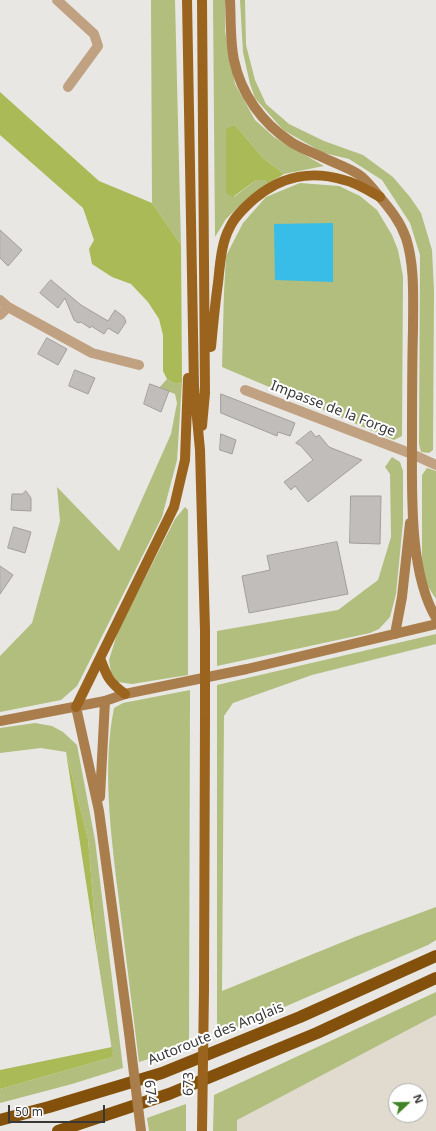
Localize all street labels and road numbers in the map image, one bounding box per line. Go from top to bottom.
street label: Impasse de la Forge [268,377,398,441]
street label: Autoroute des Anglais [146,999,286,1069]
street label: 673 [180,1072,198,1096]
street label: 674 [140,1079,160,1105]

